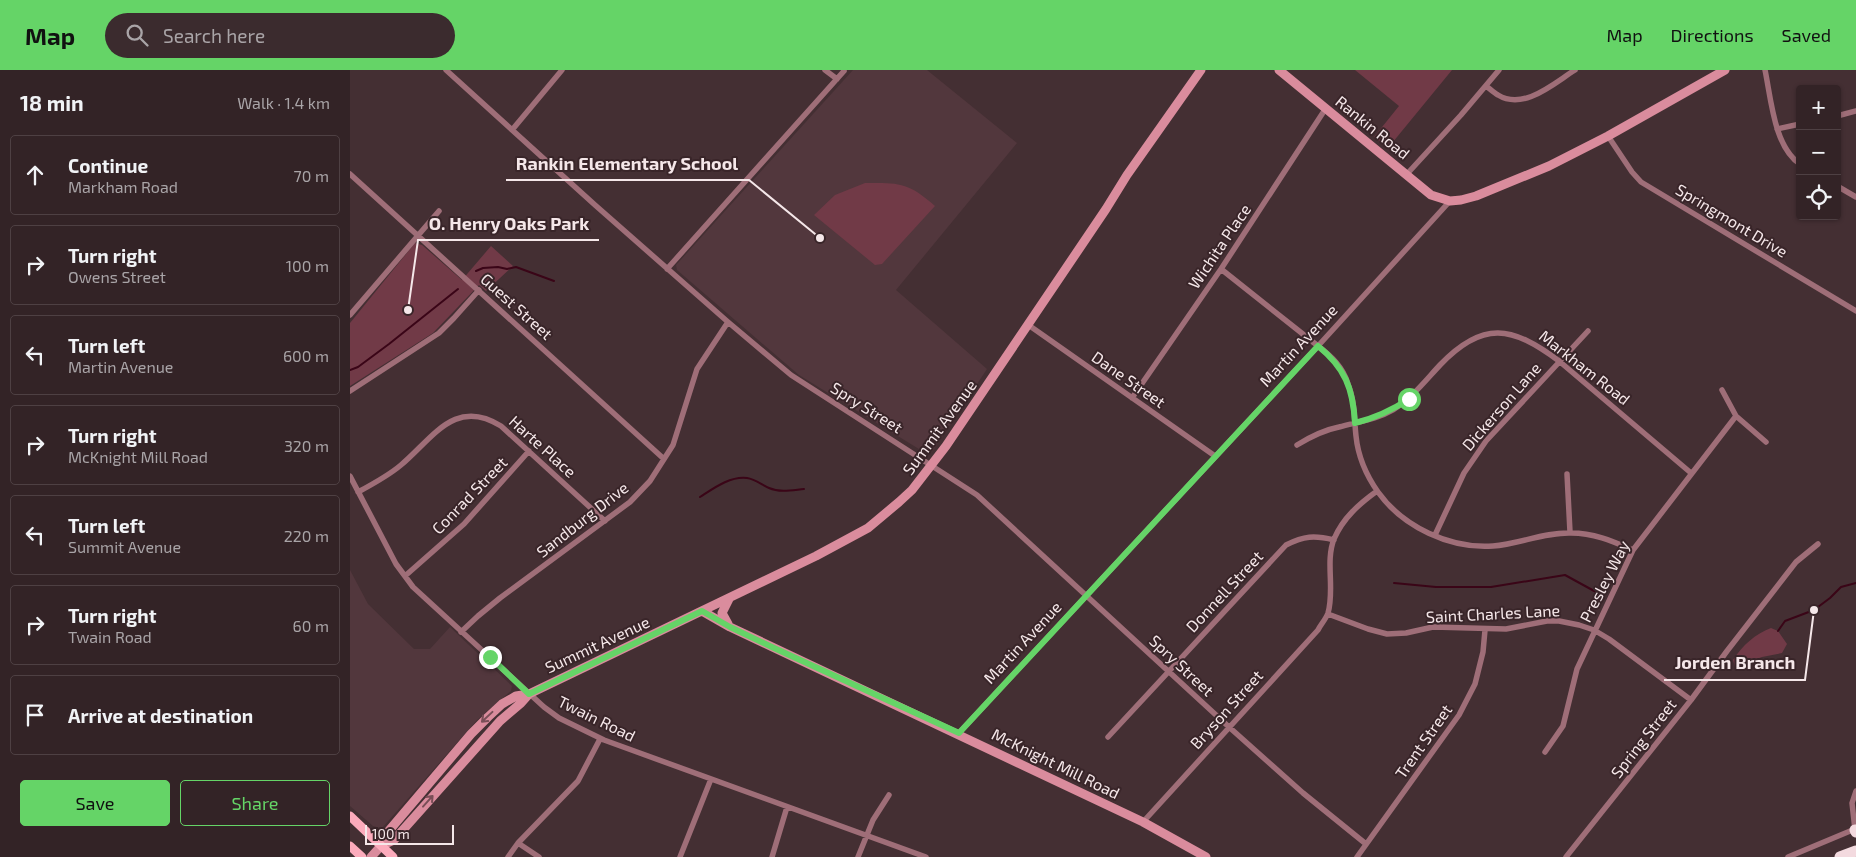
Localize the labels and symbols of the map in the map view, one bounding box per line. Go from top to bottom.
street label: Rankin Road [1332,91,1414,163]
callout: Rankin Elementary School [506,147,749,180]
text: Rankin Elementary School [516,152,738,174]
street label: Springmont Drive [1673,179,1791,261]
street label: Wichita Place [1184,200,1254,292]
callout: O. Henry Oaks Park [418,207,599,240]
text: O. Henry Oaks Park [429,212,589,234]
street label: Guest Street [477,269,557,343]
street label: Martin Avenue [1255,300,1341,390]
street label: Markham Road [1536,326,1634,408]
street label: Dane Street [1089,347,1169,411]
street label: Dickerson Lane [1458,358,1544,454]
street label: Summit Avenue [898,376,980,478]
street label: Spry Street [828,378,906,436]
route start [1398,388,1421,411]
street label: Harte Place [506,411,580,481]
street label: Conrad Street [427,452,511,538]
street label: Sandburg Drive [532,477,632,561]
street label: Presley Way [1575,536,1633,625]
street label: Donnell Street [1182,546,1266,636]
street label: Martin Avenue [979,597,1065,687]
street label: Saint Charles Lane [1425,600,1561,626]
street label: Summit Avenue [542,612,652,676]
street label: Spry Street [1146,630,1218,700]
route end [479,646,502,669]
callout: Jorden Branch [1664,647,1805,680]
text: Jorden Branch [1675,651,1795,673]
street label: Bryson Street [1186,666,1266,752]
street label: Twain Road [555,691,639,745]
street label: Spring Street [1606,695,1680,781]
street label: Trent Street [1391,700,1455,782]
one-way arrow [481,711,494,723]
street label: McKnight Mill Road [989,724,1123,802]
one-way arrow [422,795,434,808]
scale bar [365,822,454,845]

